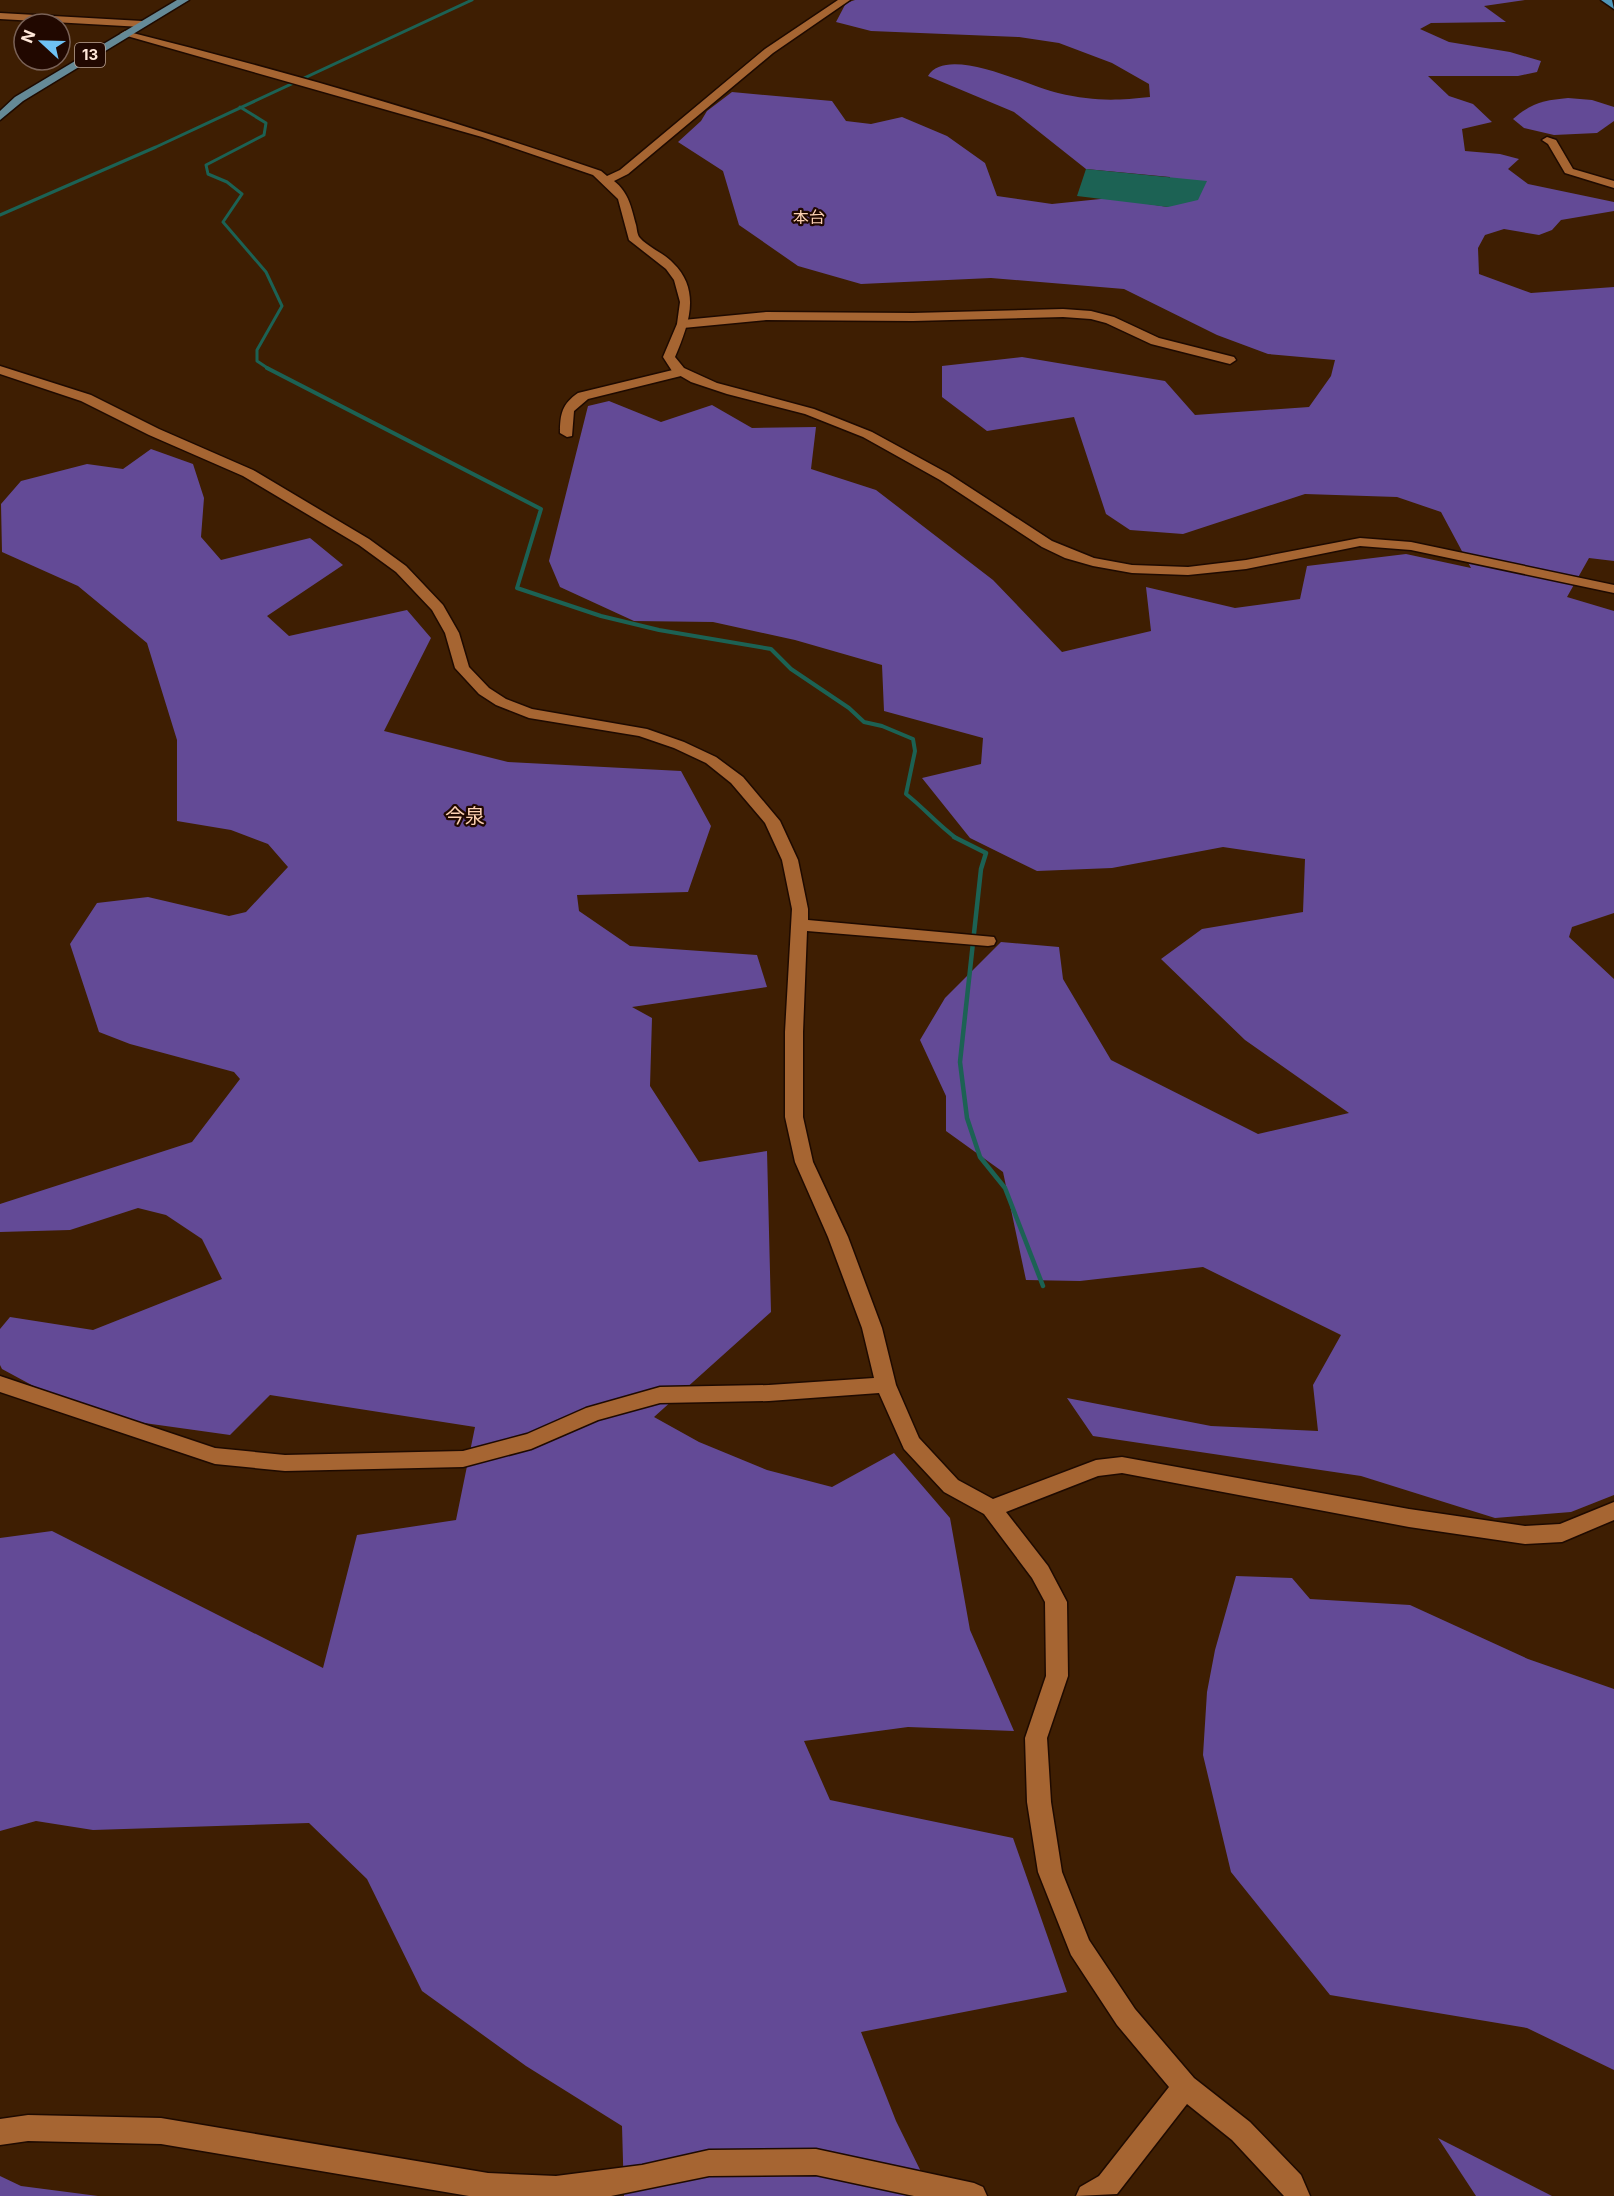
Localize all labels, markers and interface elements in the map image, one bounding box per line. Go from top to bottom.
north arrow [12,12,72,72]
text: N [17,27,40,46]
road number: 13 [75,43,105,67]
district label: 本台 [793,207,825,227]
district label: 今泉 [445,804,485,828]

